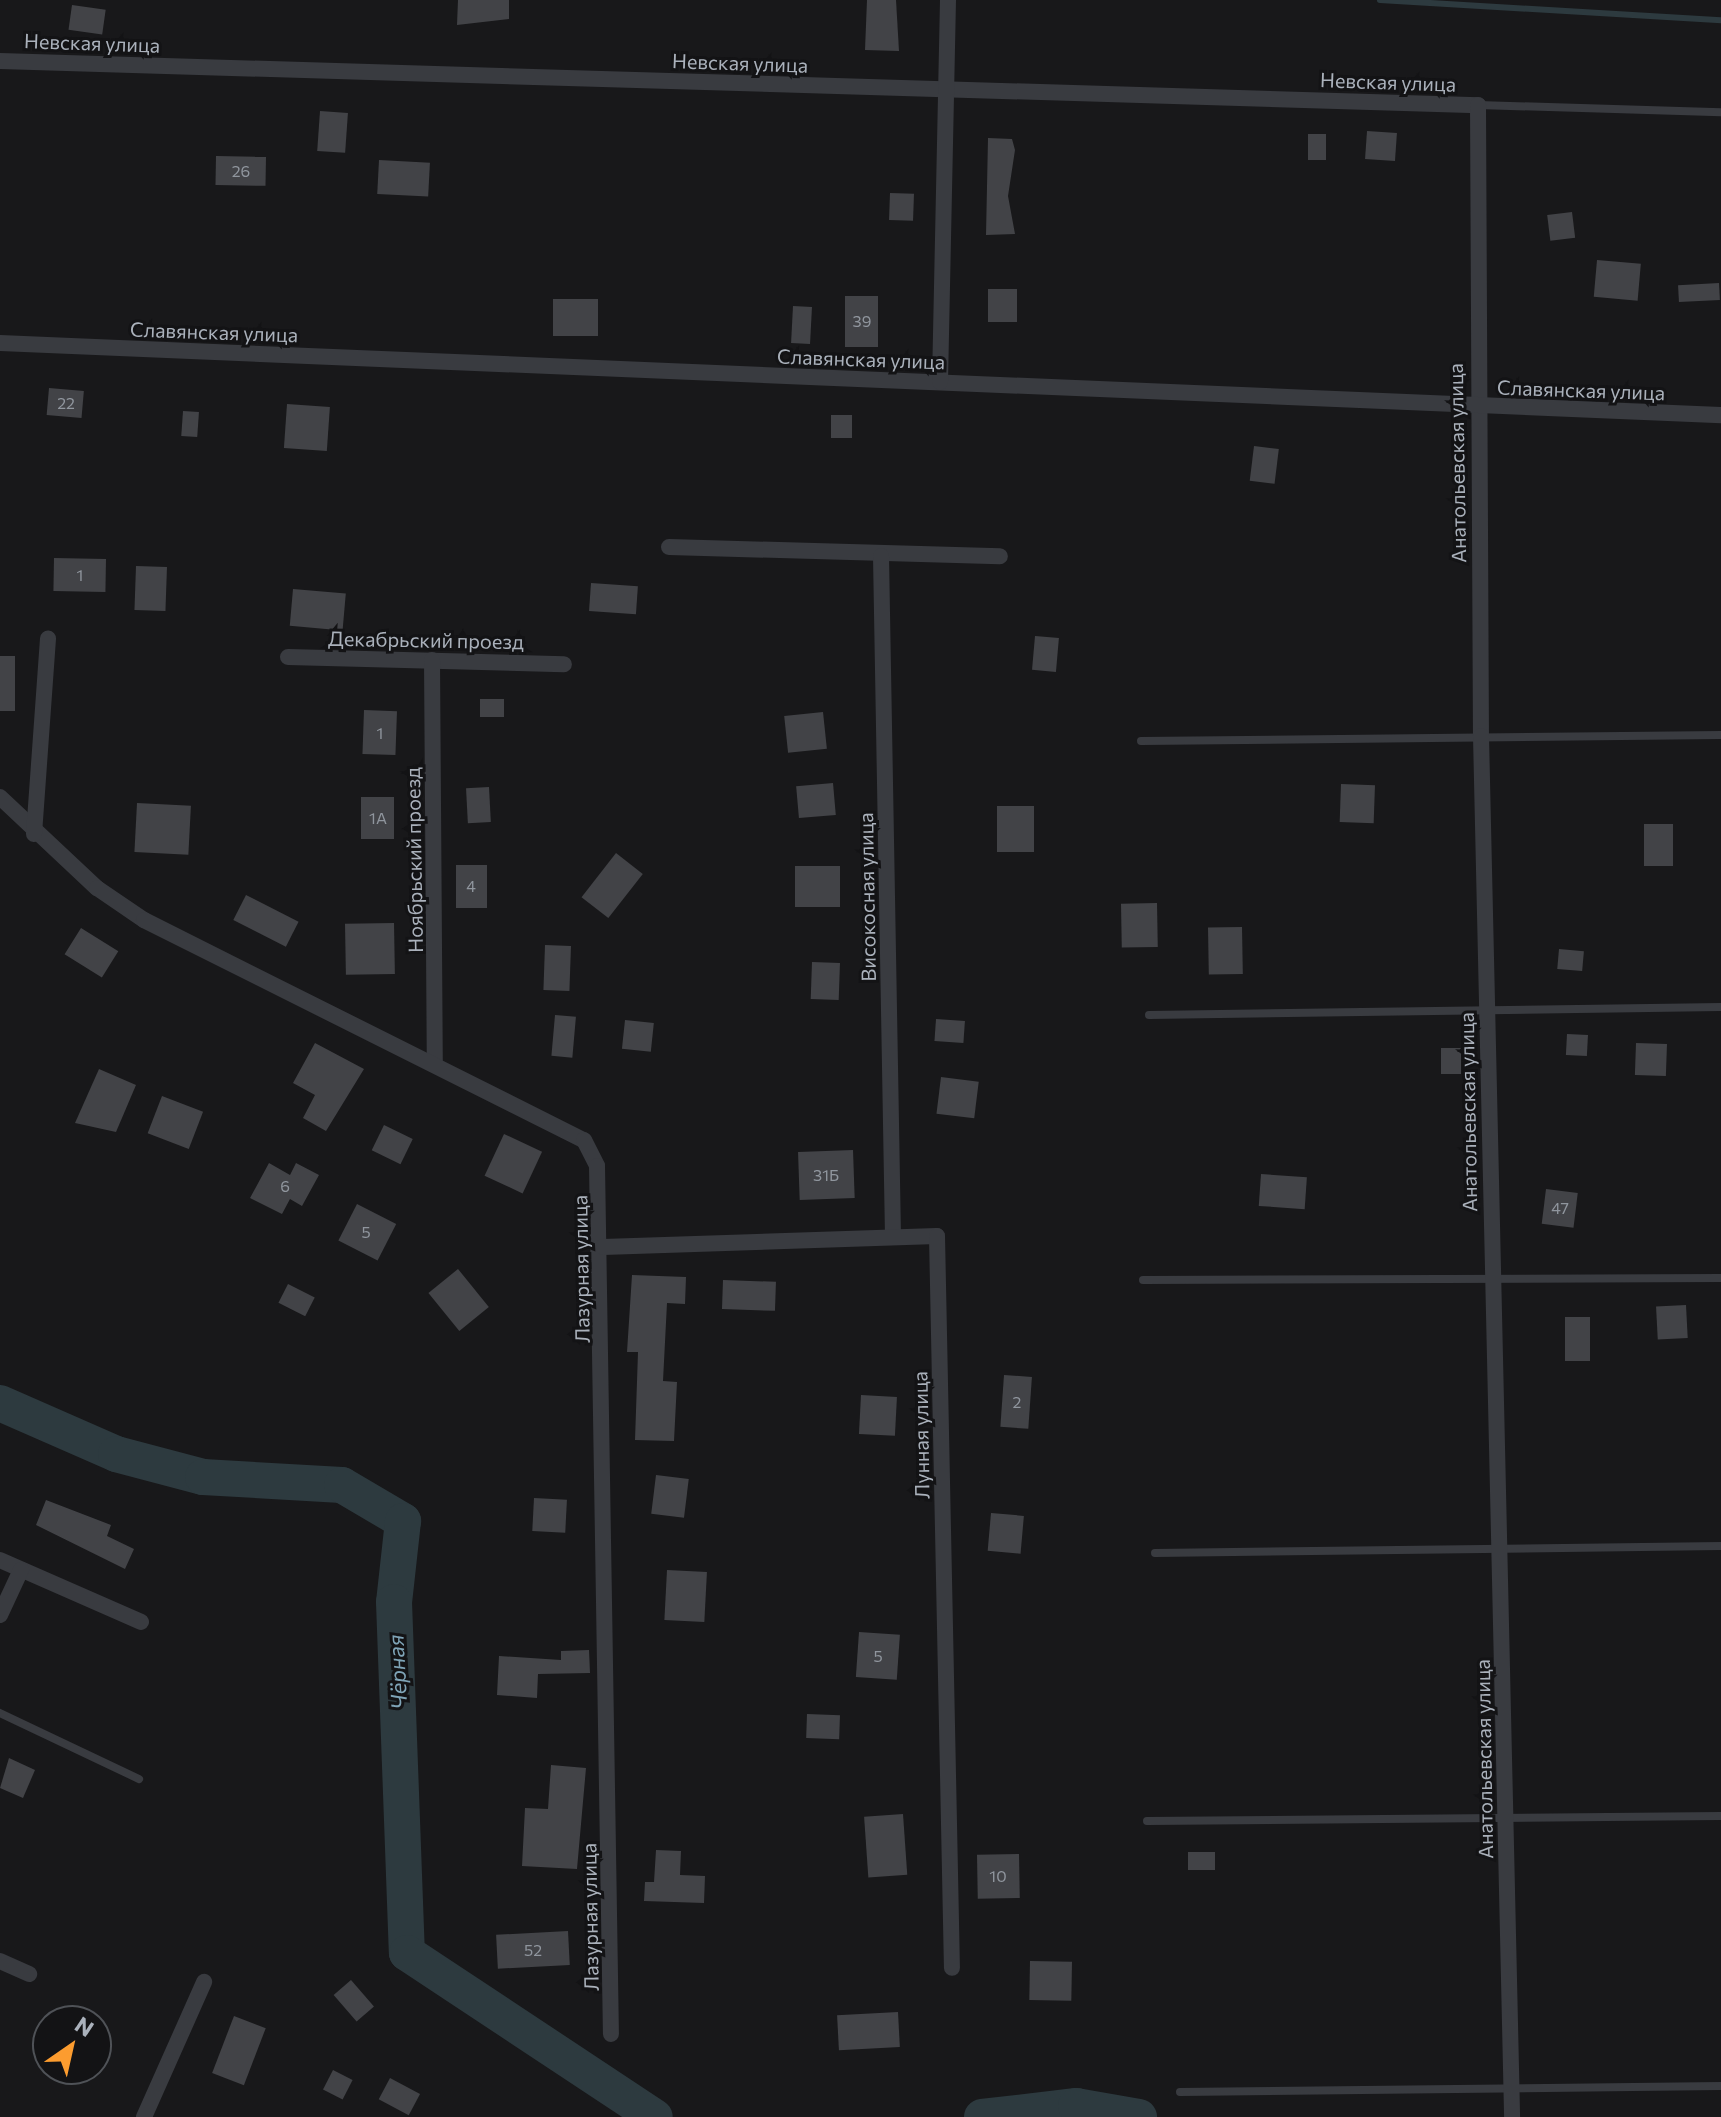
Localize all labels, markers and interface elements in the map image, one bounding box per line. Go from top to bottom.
street label: Невская улица [24,29,160,57]
street label: Невская улица [672,49,808,77]
street label: Невская улица [1320,68,1456,96]
house number: 26 [232,161,250,181]
house number: 39 [853,311,871,331]
street label: Славянская улица [130,317,298,347]
street label: Славянская улица [777,344,945,374]
street label: Анатольевская улица [1443,363,1471,563]
street label: Славянская улица [1497,375,1665,405]
house number: 22 [57,393,75,413]
house number: 1 [77,565,83,585]
street label: Декабрьский проезд [328,626,524,654]
house number: 1 [377,723,383,743]
street label: Ноябрьский проезд [400,767,428,953]
house number: 1А [369,808,387,828]
street label: Високосная улица [854,812,880,982]
house number: 4 [466,876,476,896]
street label: Анатольевская улица [1454,1012,1482,1212]
house number: 31Б [813,1165,839,1185]
house number: 6 [280,1176,290,1196]
street label: Лазурная улица [568,1195,594,1343]
house number: 47 [1551,1198,1569,1218]
house number: 5 [361,1222,371,1242]
street label: Лунная улица [908,1371,934,1499]
house number: 2 [1013,1392,1021,1412]
water label: Чёрная [382,1634,412,1710]
house number: 5 [873,1646,883,1666]
street label: Анатольевская улица [1470,1659,1498,1859]
street label: Лазурная улица [577,1843,603,1991]
house number: 10 [989,1866,1007,1886]
house number: 52 [524,1940,542,1960]
north arrow [32,2005,112,2085]
text: N [70,2011,99,2042]

